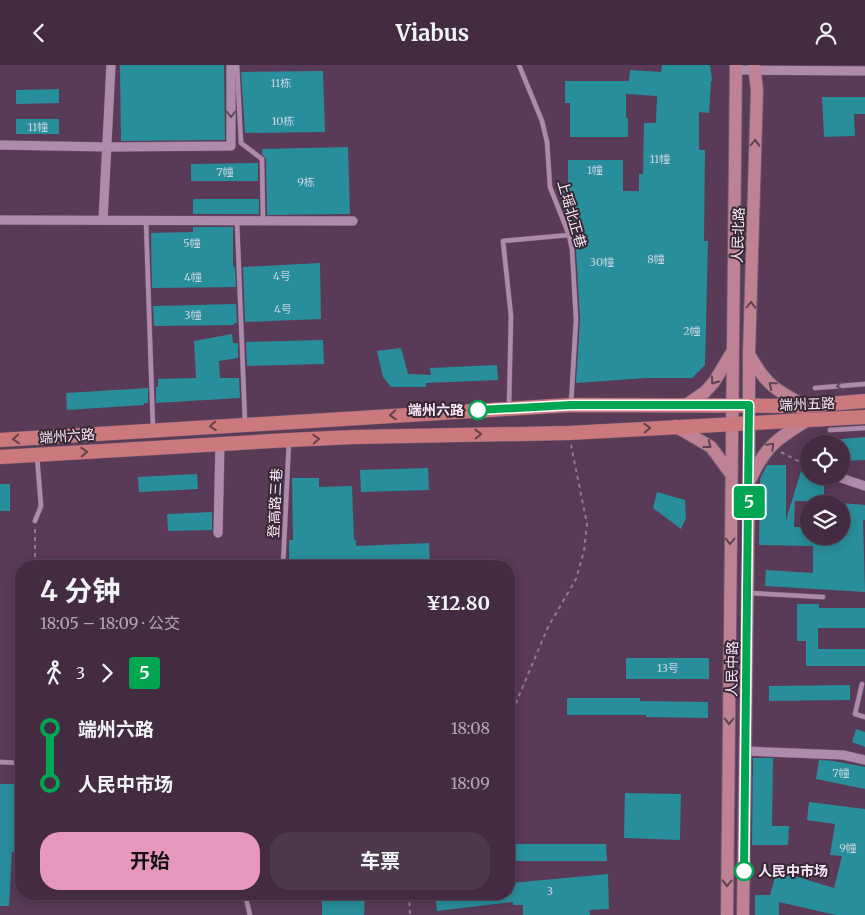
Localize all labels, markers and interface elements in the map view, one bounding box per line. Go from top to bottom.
icon: back [25,19,53,47]
text: Viabus [396,19,469,47]
icon: person [812,19,840,47]
house number: 11栋 [271,76,291,90]
one-way arrow [226,110,236,118]
house number: 10栋 [272,114,294,128]
house number: 11幢 [28,120,48,134]
one-way arrow [750,139,760,146]
house number: 11幢 [650,152,670,166]
house number: 1幢 [587,163,603,177]
house number: 7幢 [216,165,234,179]
house number: 9栋 [297,175,315,189]
street label: 上瑶北正巷 [554,178,590,250]
street label: 人民北路 [728,207,748,263]
house number: 5幢 [183,236,201,250]
house number: 8幢 [647,252,665,266]
house number: 30幢 [590,255,614,269]
house number: 4号 [273,269,291,283]
house number: 4幢 [184,270,202,284]
one-way arrow [745,301,756,309]
house number: 4号 [274,302,292,316]
house number: 3幢 [184,308,202,322]
house number: 2幢 [683,324,701,338]
one-way arrow [711,375,720,385]
one-way arrow [836,380,844,391]
one-way arrow [769,383,778,391]
street label: 端州五路 [779,394,835,414]
marker: 端州六路 [468,400,488,420]
place label: 端州六路 [408,401,464,419]
one-way arrow [389,410,397,421]
one-way arrow [209,421,217,432]
one-way arrow [643,422,651,433]
street label: 端州六路 [38,425,96,447]
one-way arrow [474,429,482,440]
one-way arrow [312,433,320,444]
one-way arrow [12,434,20,445]
map controls [800,435,850,545]
button: locate [800,435,850,485]
one-way arrow [702,439,711,448]
one-way arrow [765,443,774,452]
one-way arrow [80,447,88,458]
street label: 登高路三巷 [264,468,286,538]
line badge: 5 [733,486,765,518]
text: 5 [744,490,754,513]
button: layers [800,495,850,545]
one-way arrow [725,537,735,545]
text: 4 分钟 [40,573,120,609]
text: ¥12.80 [426,591,490,615]
text: 18:05 – 18:09 · 公交 [40,613,180,633]
street label: 人民中路 [723,641,741,697]
icon: walk [40,659,68,687]
icon: forward [93,659,121,687]
text: 5 [139,661,150,684]
house number: 13号 [657,661,679,675]
text: 3 [76,663,85,683]
text: 端州六路 [78,717,154,741]
one-way arrow [724,717,734,725]
text: 18:08 [451,718,490,738]
house number: 7幢 [832,766,850,780]
text: 人民中市场 [78,772,173,796]
text: 18:09 [451,773,490,793]
button: 开始 [40,832,260,890]
button: 车票 [270,832,490,890]
house number: 9幢 [839,841,857,855]
marker: 人民中市场 [734,861,754,881]
place label: 人民中市场 [758,862,828,880]
one-way arrow [722,880,732,887]
house number: 3 [547,884,553,898]

